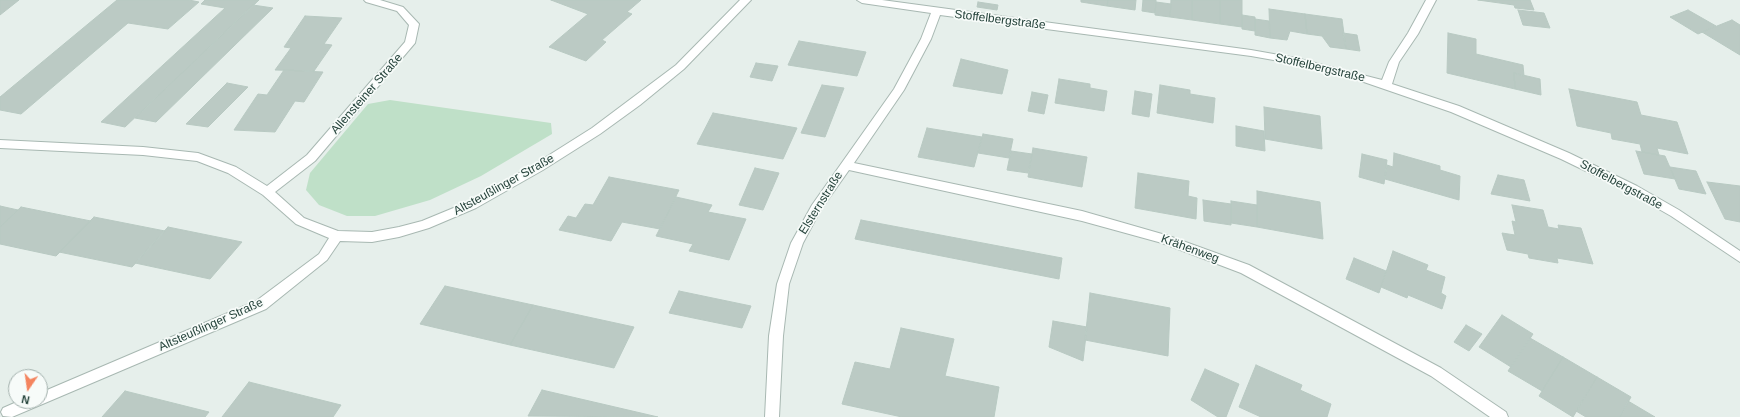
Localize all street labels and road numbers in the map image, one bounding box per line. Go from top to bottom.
street label: Stoffelbergstraße [954,7,1046,33]
street label: Allensteiner Straße [328,51,406,137]
street label: Stoffelbergstraße [1274,51,1366,85]
street label: Altsteußlinger Straße [451,151,557,219]
street label: Stoffelbergstraße [1577,157,1665,213]
street label: Elsternstraße [796,169,846,237]
street label: Krähenweg [1159,232,1221,266]
street label: Altsteußlinger Straße [157,296,265,354]

